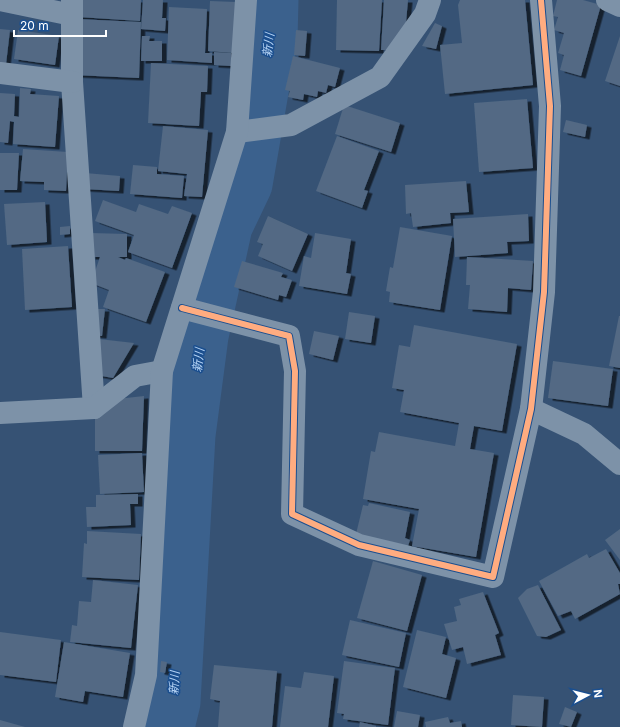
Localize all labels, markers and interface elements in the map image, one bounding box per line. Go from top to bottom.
scale bar [14,12,106,38]
text: 20 m [20,18,49,33]
water label: 新川 [259,30,277,58]
water label: 新川 [189,345,207,373]
water label: 新川 [166,669,182,695]
north arrow [568,675,608,715]
text: N [590,689,605,699]

